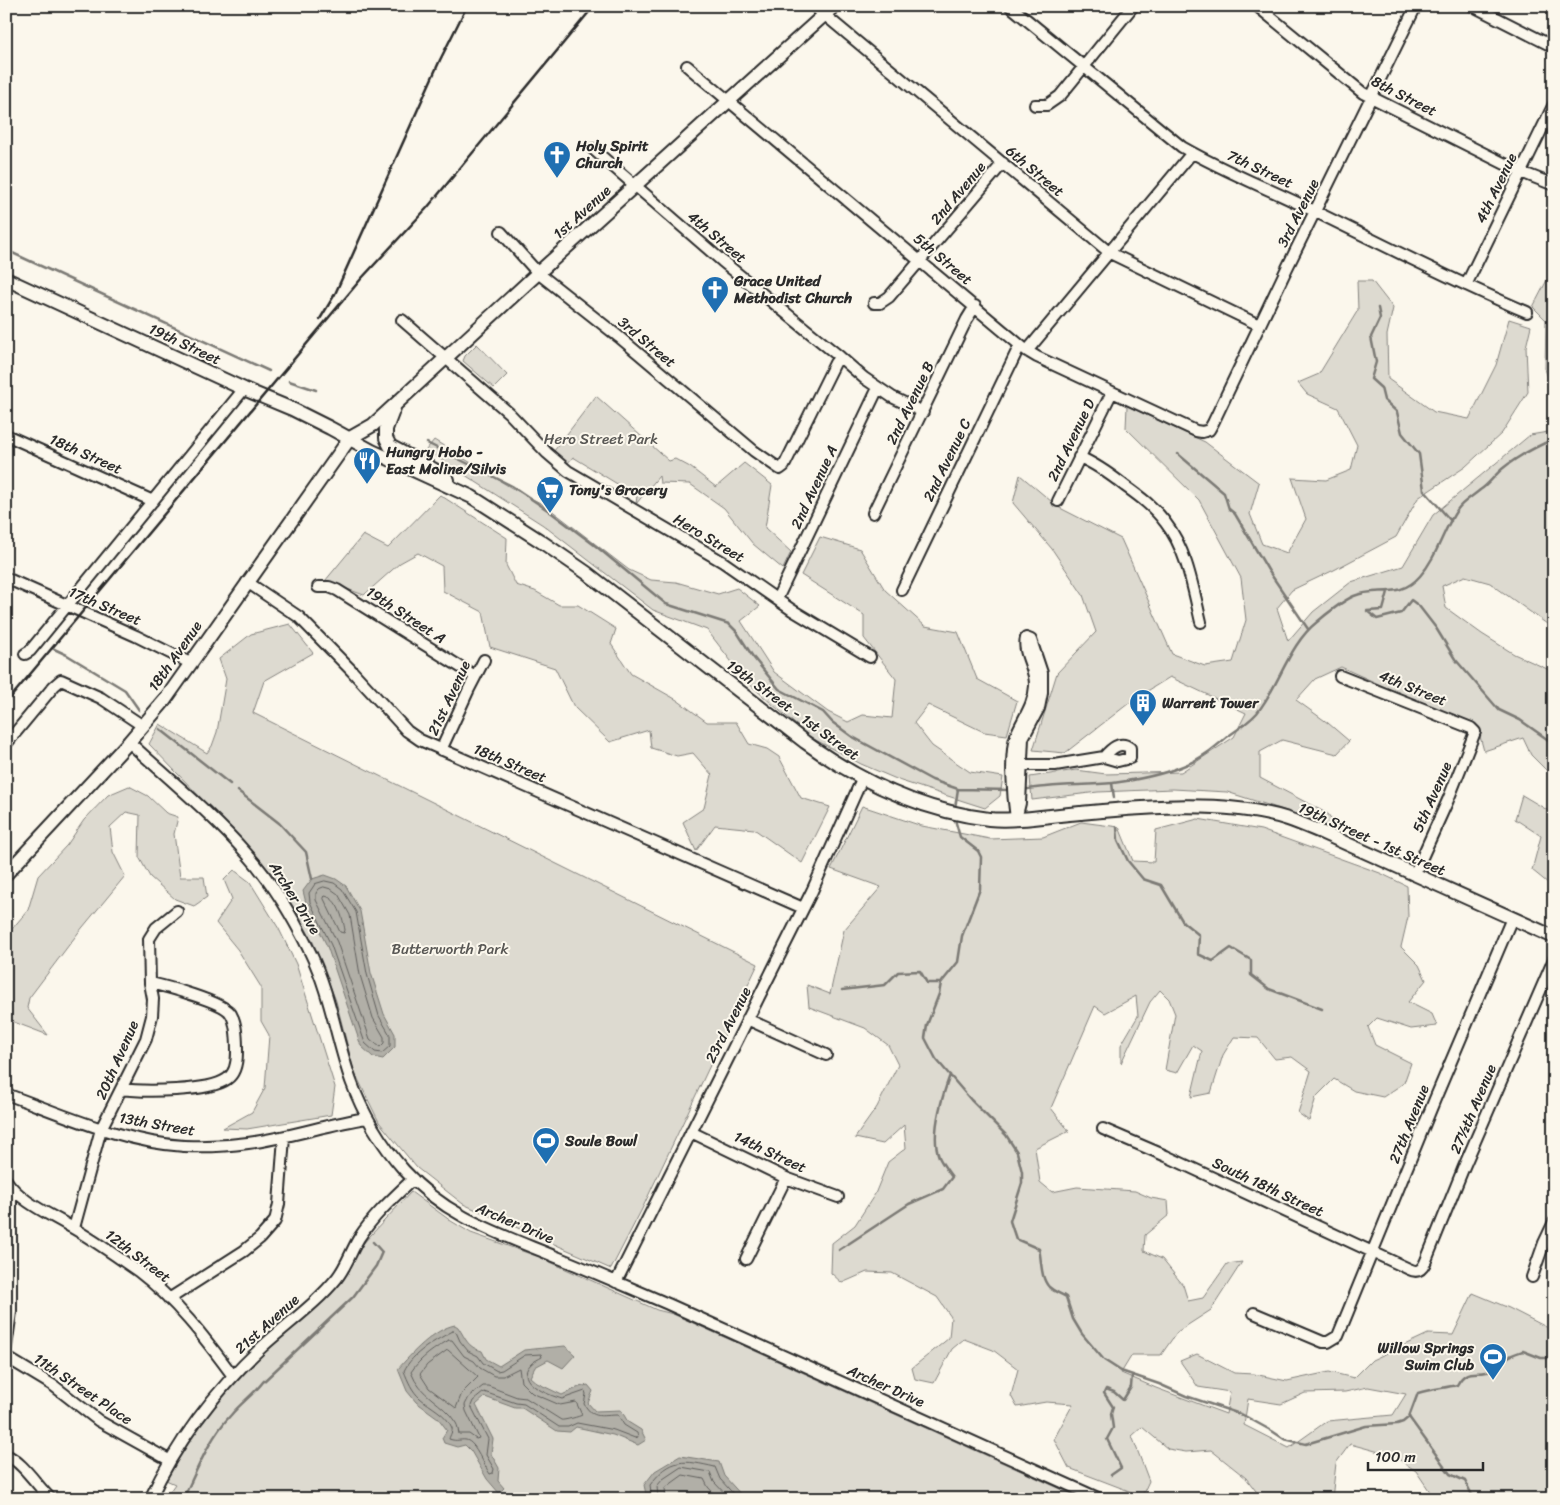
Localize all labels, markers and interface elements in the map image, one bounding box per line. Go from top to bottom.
street label: 8th Street [1366,68,1442,124]
place label: Holy Spirit Church [575,133,649,176]
street label: 6th Street [1000,138,1071,204]
church icon: Holy Spirit Church [542,140,572,179]
street label: 7th Street [1223,142,1298,196]
street label: 4th Avenue [1468,148,1524,228]
street label: 2nd Avenue [923,155,993,231]
street label: 3rd Avenue [1270,174,1326,252]
street label: 1st Avenue [547,178,617,246]
street label: 4th Street [681,204,753,270]
street label: 5th Street [907,226,979,292]
place label: Grace United Methodist Church [733,268,852,311]
church icon: Grace United Methodist Church [700,275,730,314]
street label: 3rd Street [612,310,682,375]
street label: 19th Street [144,316,226,372]
street label: 2nd Avenue B [879,356,942,449]
street label: 2nd Avenue D [1040,394,1102,486]
street label: 2nd Avenue C [916,413,979,506]
street label: 18th Street [45,426,127,482]
park label: Hero Street Park [544,426,658,452]
place label: Hungry Hobo - East Moline/Silvis [385,439,507,482]
street label: 2nd Avenue A [783,441,845,533]
restaurant icon: Hungry Hobo - East Moline/Silvis [352,446,382,485]
supermarket icon: Tony's Grocery [535,475,565,514]
place label: Tony's Grocery [569,477,669,503]
street label: Hero Street [668,506,750,570]
street label: 17th Street [65,579,146,633]
street label: 19th Street A [361,579,451,651]
street label: 18th Avenue [141,615,209,697]
street label: 19th Street - 1st Street [721,653,865,768]
street label: 21st Avenue [420,656,478,740]
street label: 4th Street [1375,663,1451,714]
building icon: Warrent Tower [1128,688,1158,727]
place label: Warrent Tower [1162,690,1260,716]
street label: 18th Street [469,736,551,790]
street label: 5th Avenue [1405,757,1459,837]
street label: 19th Street - 1st Street [1294,795,1451,883]
street label: Archer Drive [262,855,328,940]
park label: Butterworth Park [392,936,509,962]
street label: 23rd Avenue [698,982,758,1068]
street label: 20th Avenue [88,1016,146,1104]
street label: 27½th Avenue [1442,1060,1504,1158]
street label: 27th Avenue [1381,1080,1437,1168]
street label: 13th Street [117,1105,197,1144]
street label: 14th Street [729,1124,811,1180]
sports icon: Soule Bowl [531,1126,561,1165]
place label: Soule Bowl [564,1128,638,1154]
street label: South 18th Street [1208,1150,1329,1224]
street label: Archer Drive [471,1195,558,1251]
street label: 12th Street [99,1222,177,1290]
street label: 21st Avenue [228,1287,306,1361]
place label: Willow Springs Swim Club [1378,1335,1475,1378]
sports icon: Willow Springs Swim Club [1478,1342,1508,1381]
street label: 11th Street Place [28,1346,138,1432]
street label: Archer Drive [842,1357,929,1415]
scale bar [1368,1440,1482,1472]
text: 100 m [1375,1444,1416,1470]

